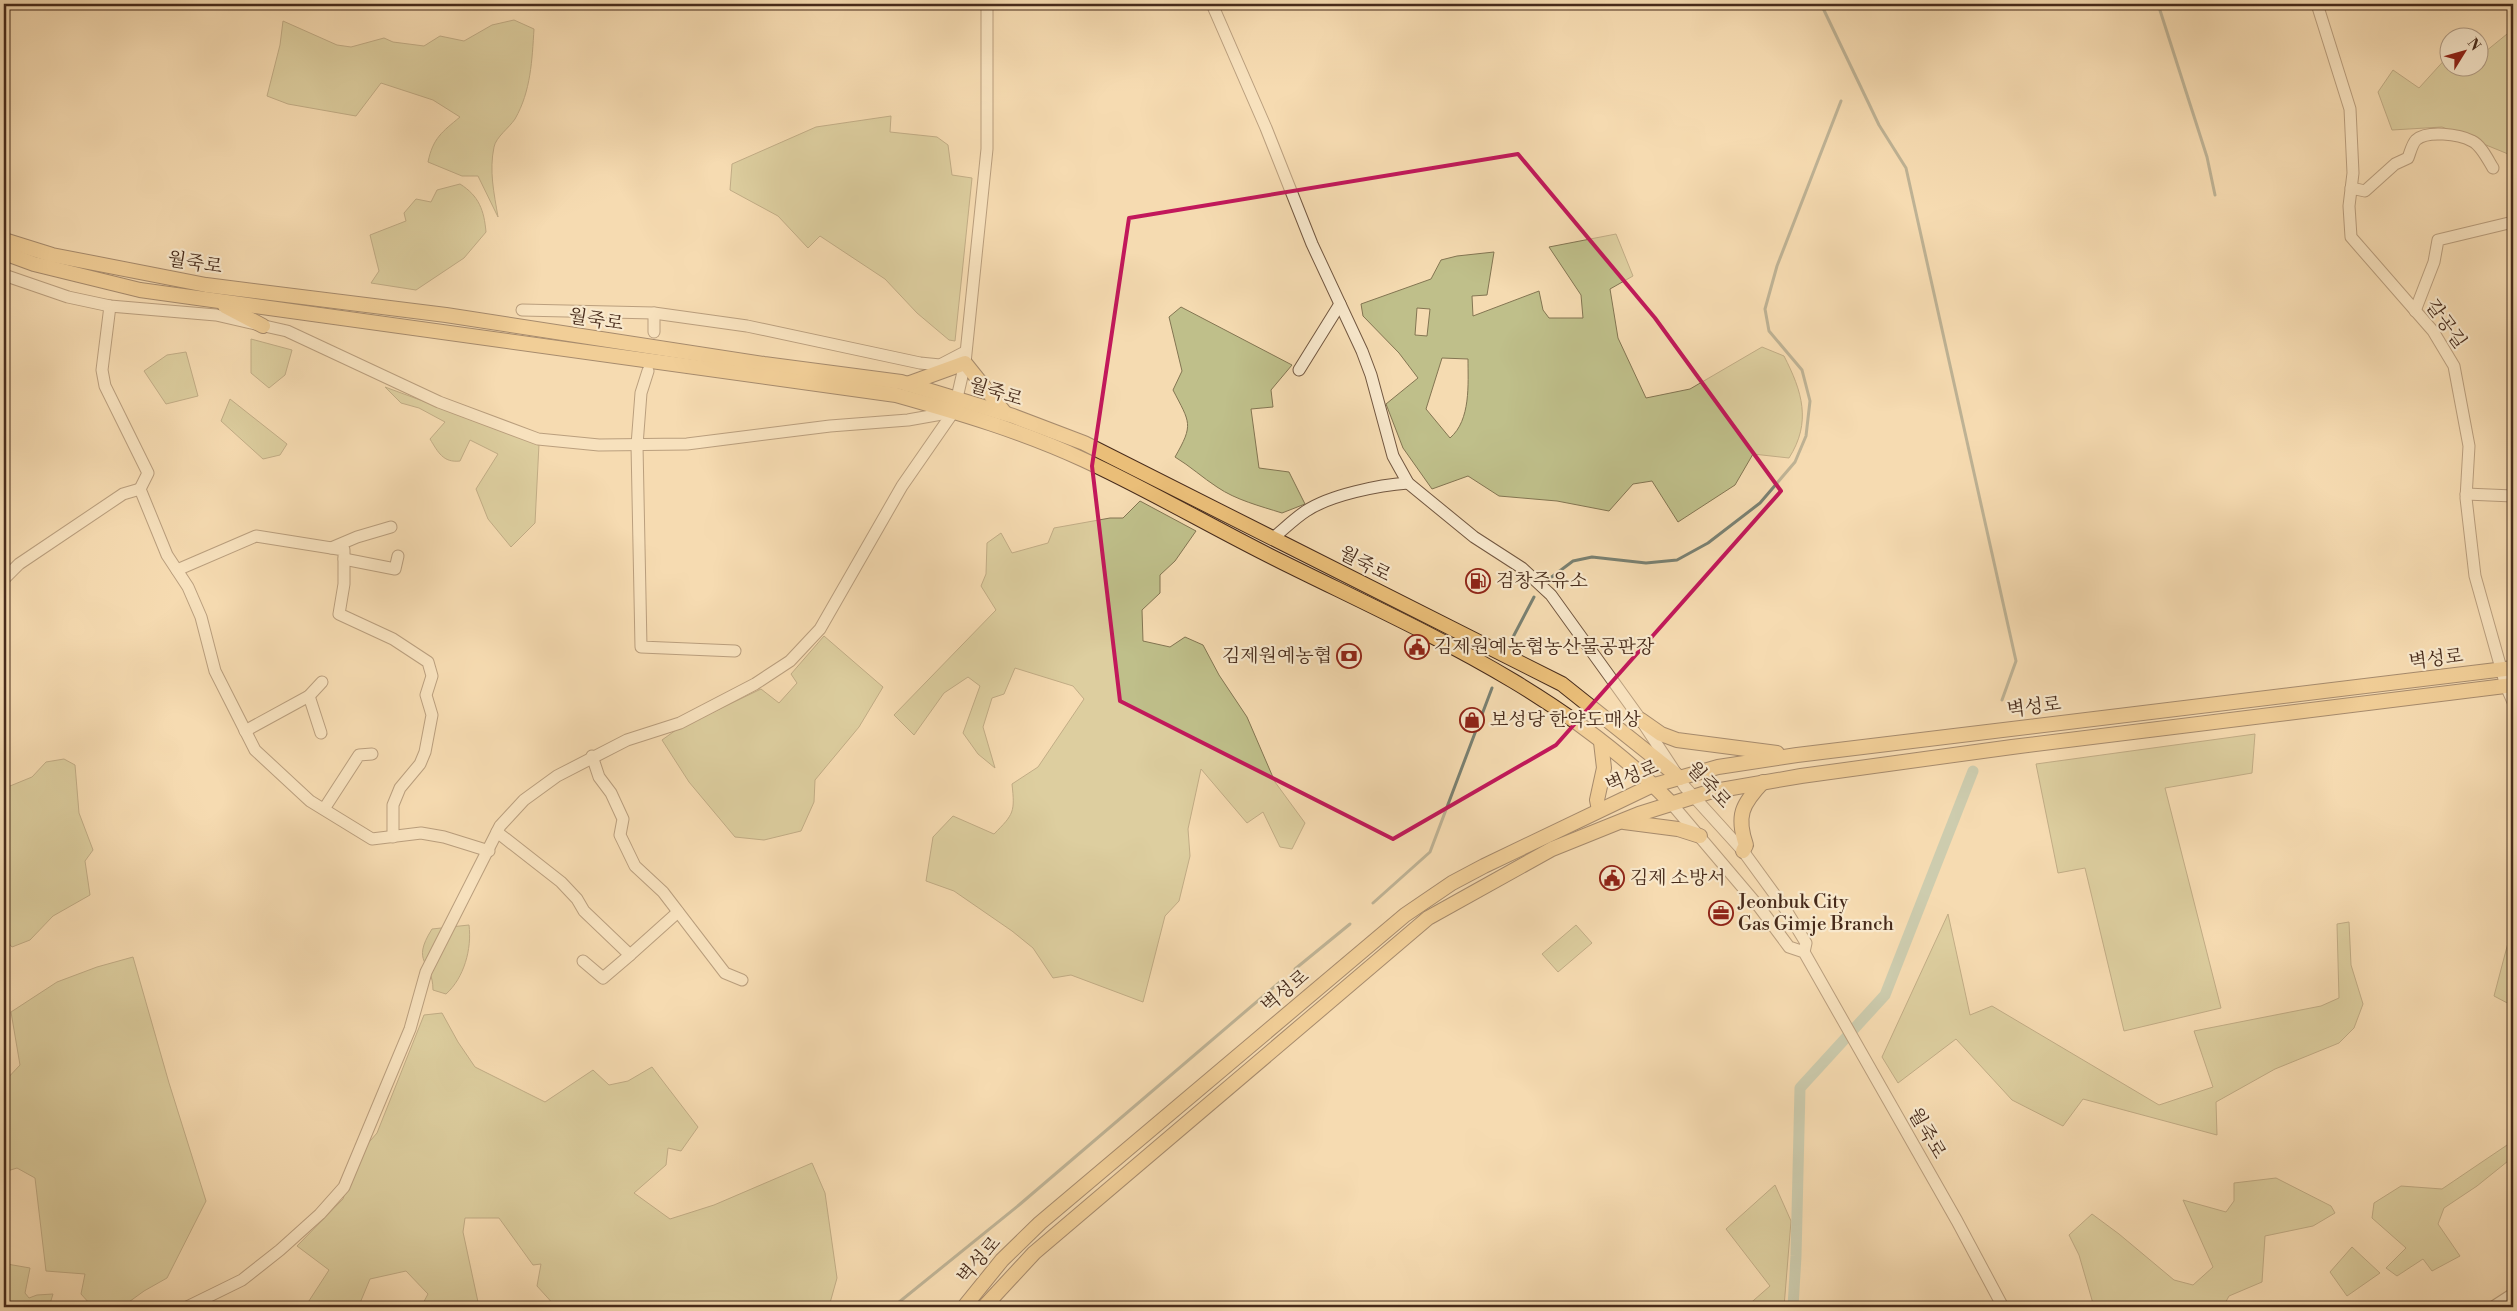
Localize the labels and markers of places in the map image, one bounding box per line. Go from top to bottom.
fuel station icon: 검창주유소 [1465,568,1491,594]
place label: 검창주유소 [1496,569,1588,593]
public building icon: 김제원예농협농산물공판장 [1404,634,1430,660]
place label: 김제원예농협농산물공판장 [1434,635,1655,659]
bank icon: 김제원예농협 [1336,643,1362,669]
place label: 김제원예농협 [1222,644,1332,668]
shop icon: 보성당 한약도매상 [1459,707,1485,733]
place label: 보성당 한약도매상 [1490,708,1641,732]
public building icon: 김제 소방서 [1599,865,1625,891]
place label: 김제 소방서 [1630,866,1726,890]
place label: Jeonbuk City Gas Gimje Branch [1737,890,1894,936]
office icon: Jeonbuk City Gas Gimje Branch [1708,900,1734,926]

